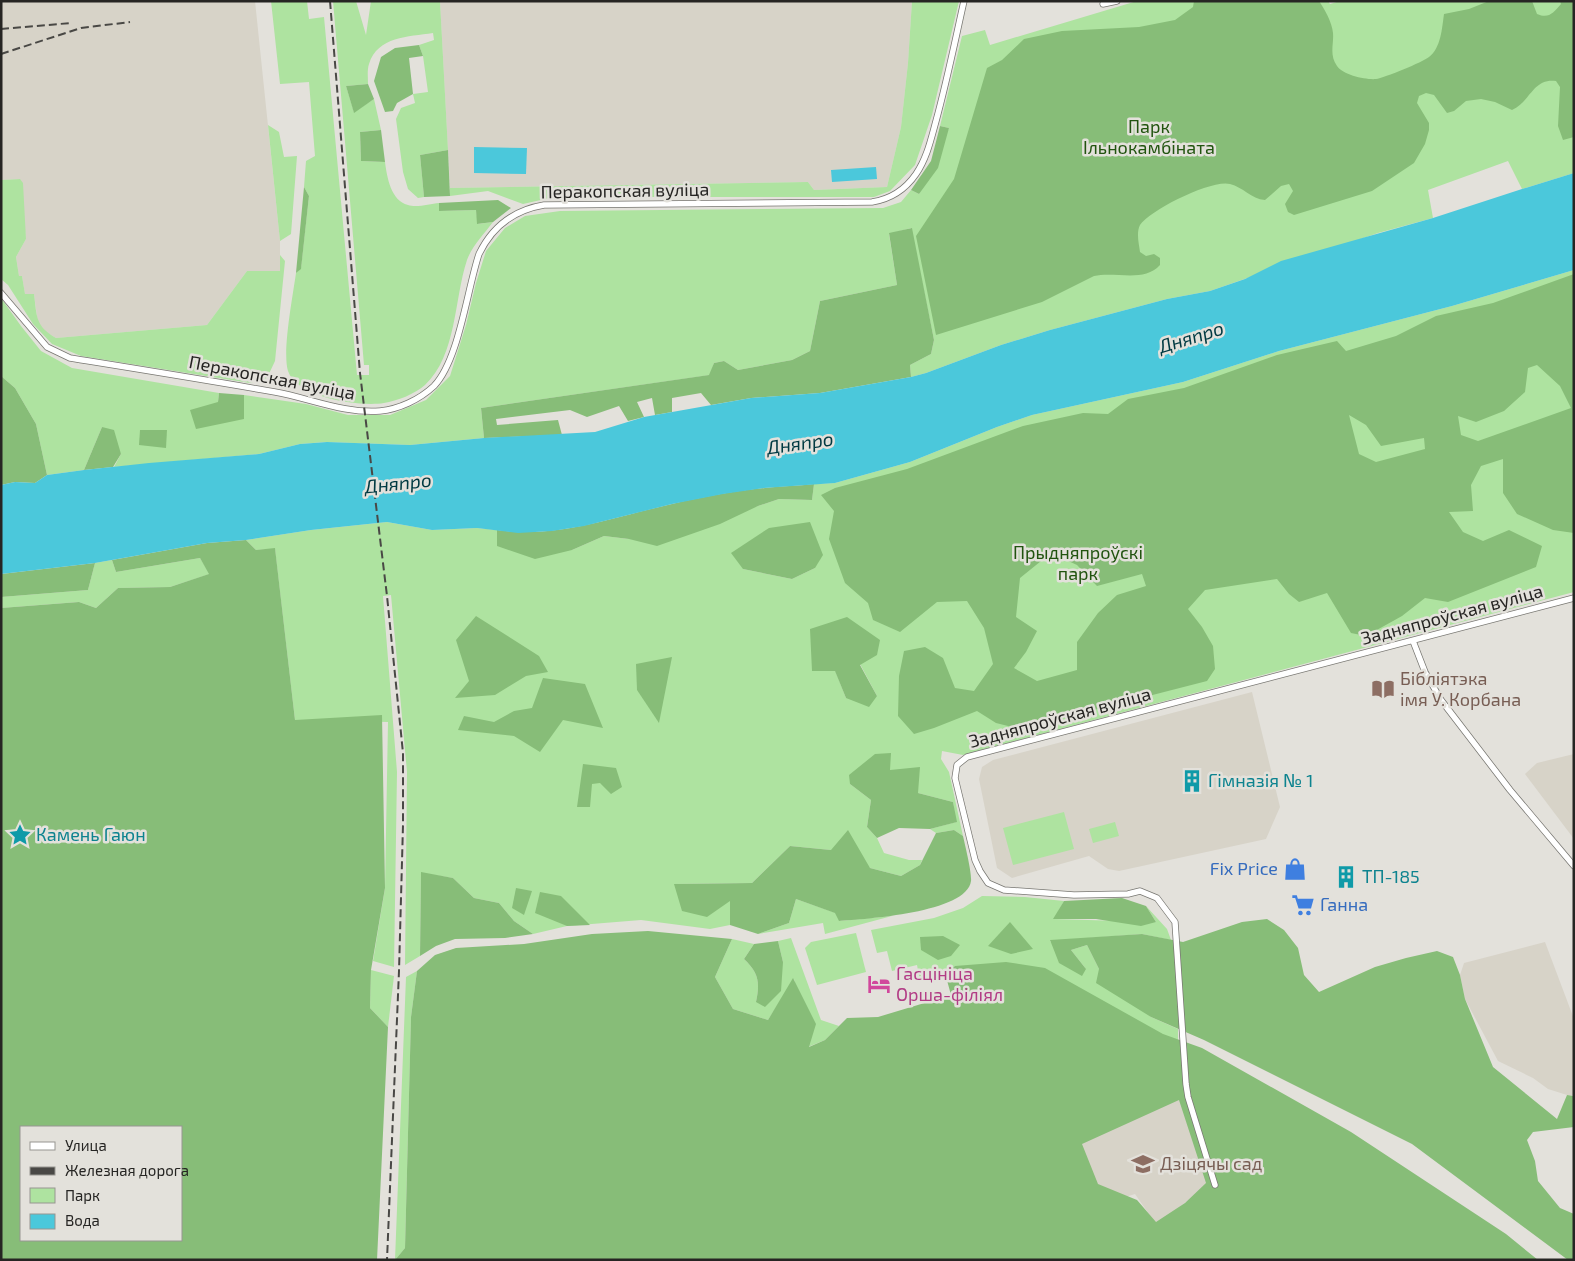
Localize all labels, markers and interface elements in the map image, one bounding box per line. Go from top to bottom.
park label: Парк Ільнокамбіната [1083,115,1215,158]
street label: Перакопская вуліца [540,178,710,202]
water label: Дняпро [1154,316,1226,358]
street label: Перакопская вуліца [187,350,357,404]
water label: Дняпро [764,426,835,459]
water label: Дняпро [362,468,433,498]
park label: Прыдняпроўскі парк [1013,541,1143,584]
street label: Задняпроўская вуліца [1358,579,1545,649]
place label: Бібліятэка імя У. Корбана [1400,667,1521,710]
library icon: Бібліятэка імя У. Корбана [1370,676,1396,702]
street label: Задняпроўская вуліца [966,682,1153,752]
building icon: Гімназія № 1 [1179,768,1205,794]
place label: Гімназія № 1 [1208,769,1313,791]
place icon: Камень Гаюн [7,822,33,848]
place label: Камень Гаюн [36,823,146,845]
shop icon: Fix Price [1282,856,1308,882]
place label: Fix Price [1210,857,1278,879]
building icon: ТП-185 [1333,864,1359,890]
place label: ТП-185 [1362,865,1420,887]
supermarket icon: Ганна [1290,892,1316,918]
place label: Ганна [1320,893,1368,915]
place label: Гасцініца Орша-філіял [896,962,1003,1005]
hotel icon: Гасцініца Орша-філіял [866,971,892,997]
legend [20,1126,182,1241]
text: Улица [65,1136,107,1154]
school or university icon: Дзіцячы сад [1130,1151,1156,1177]
place label: Дзіцячы сад [1160,1152,1262,1174]
text: Железная дорога [65,1161,189,1179]
text: Парк [65,1186,100,1204]
text: Вода [65,1211,100,1229]

